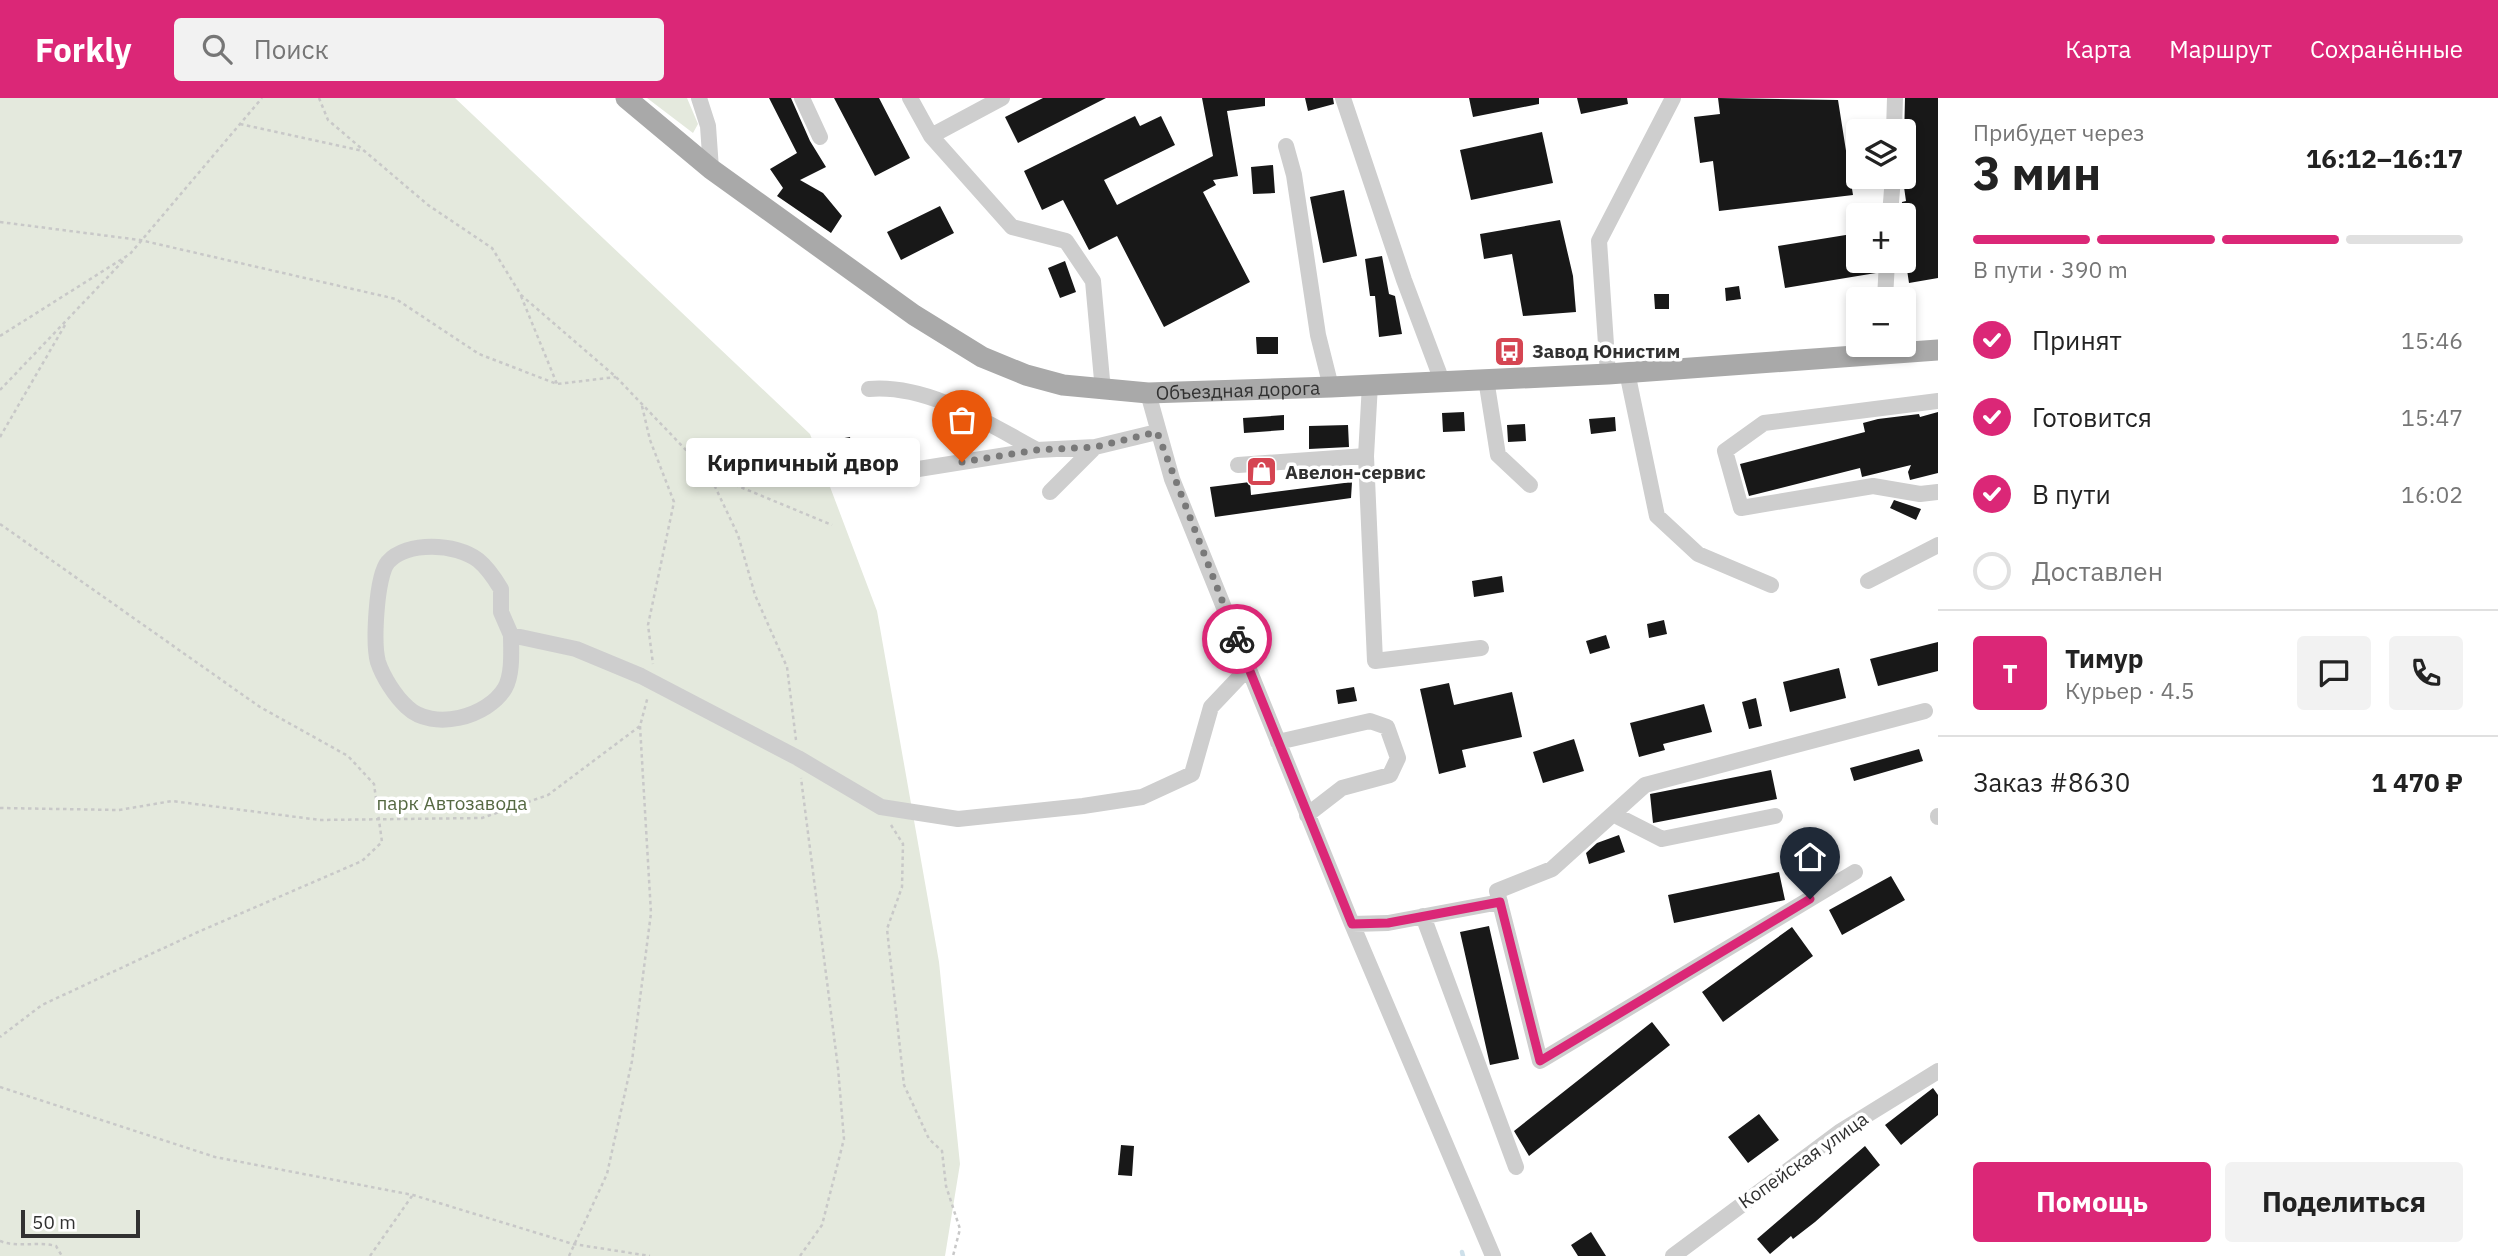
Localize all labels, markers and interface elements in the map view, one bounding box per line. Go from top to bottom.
search box [174,18,664,81]
text: Forkly [35,28,132,71]
icon: search [198,30,236,68]
text: Поиск [254,32,329,66]
text: Карта [2065,33,2131,65]
text: Маршрут [2169,33,2272,65]
text: Сохранённые [2310,33,2463,65]
text: Прибудет через [1973,117,2145,147]
map controls [1846,119,1916,357]
button: layers [1846,119,1916,189]
text: 16:12–16:17 [2306,141,2463,175]
text: 3 мин [1973,143,2101,203]
button: + [1846,203,1916,273]
text: В пути · 390 m [1973,254,2128,284]
button: − [1846,287,1916,357]
icon: check [1973,321,2011,359]
text: Принят [2032,323,2122,357]
text: 15:46 [2401,325,2463,355]
bus stop icon: Завод Юнистим [1492,334,1526,368]
place label: Завод Юнистим [1532,339,1680,363]
street label: Объездная дорога [1156,375,1320,405]
pin [932,390,992,462]
icon: check [1973,398,2011,436]
text: Готовится [2032,400,2152,434]
icon: bag [943,401,981,439]
text: 15:47 [2401,402,2463,432]
callout: Кирпичный двор [685,438,920,486]
text: Кирпичный двор [707,447,899,477]
shop icon: Авелон-сервис [1245,455,1279,489]
place label: Авелон-сервис [1285,460,1426,484]
icon: check [1973,475,2011,513]
text: В пути [2032,477,2111,511]
text: 16:02 [2401,479,2463,509]
text: Доставлен [2032,554,2163,588]
courier [1202,604,1272,674]
icon: bike [1218,620,1256,658]
button: chat [2297,636,2371,710]
button: phone [2389,636,2463,710]
text: Тимур [2065,641,2144,675]
text: Т [2002,656,2018,690]
text: Курьер · 4.5 [2065,675,2195,705]
text: Заказ #8630 [1973,765,2130,799]
text: 1 470 ₽ [2371,765,2463,799]
park label: парк Автозавода [376,791,528,815]
pin [1780,827,1840,899]
icon: home [1791,838,1829,876]
street label: Копейская улица [1734,1106,1872,1214]
button: Помощь [1973,1162,2211,1242]
button: Поделиться [2225,1162,2463,1242]
scale bar [21,1207,140,1239]
text: 50 m [32,1210,76,1234]

